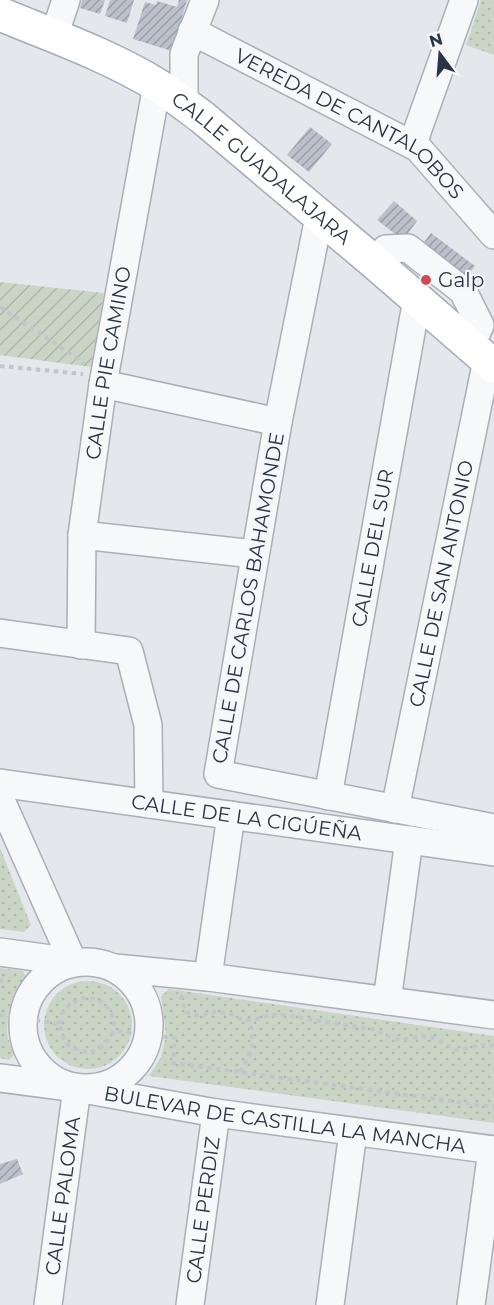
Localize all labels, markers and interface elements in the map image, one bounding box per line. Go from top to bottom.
north arrow [410,24,470,84]
text: N [427,29,445,51]
street label: VEREDA DE CANTALOBOS [231,43,469,204]
street label: CALLE GUADALAJARA [167,87,356,250]
street label: CALLE PIE CAMINO [81,264,136,461]
place label: Galp [438,268,484,292]
marker: Galp [419,273,433,287]
street label: CALLE DE CARLOS BAHAMONDE [207,431,289,765]
street label: CALLE DE SAN ANTONIO [404,458,478,709]
street label: CALLE DEL SUR [347,467,398,629]
street label: CALLE DE LA CIGÚEÑA [130,789,364,845]
street label: BULEVAR DE CASTILLA LA MANCHA [102,1081,468,1158]
street label: CALLE PALOMA [40,1114,85,1277]
street label: CALLE PERDIZ [181,1135,225,1285]

